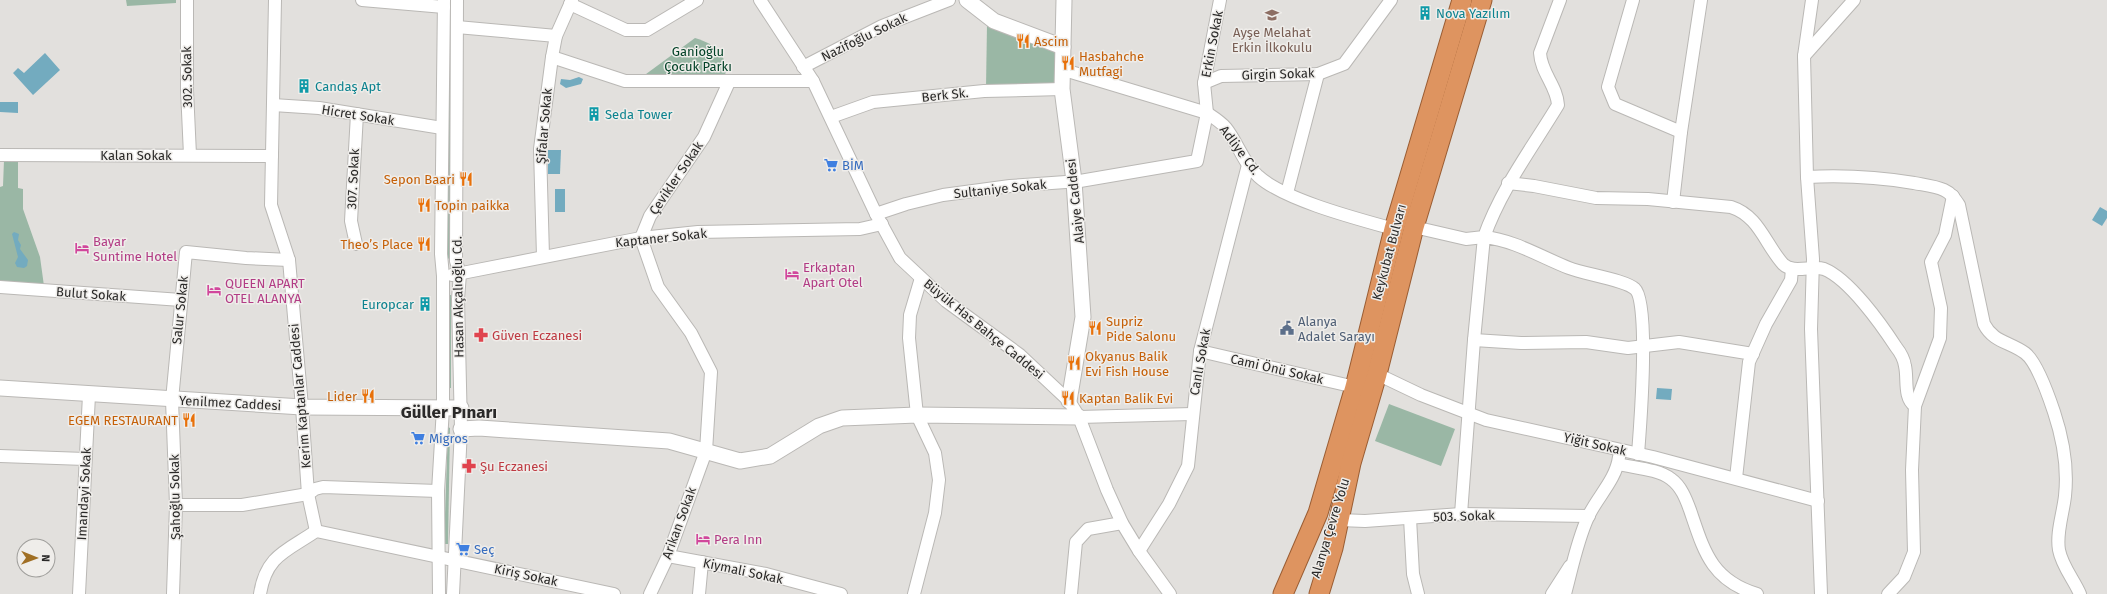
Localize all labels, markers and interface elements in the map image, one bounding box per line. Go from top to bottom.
building icon: Nova Yazılım [1417,5,1433,21]
place label: Nova Yazılım [1436,6,1510,21]
school or university icon: Ayşe Melahat Erkin İlkokulu [1264,7,1280,23]
street label: Erkin Sokak [1198,9,1226,79]
street label: Nazifoğlu Sokak [819,10,910,64]
place label: Ayşe Melahat Erkin İlkokulu [1232,25,1312,55]
restaurant icon: Ascim [1015,33,1031,49]
place label: Ascim [1034,34,1069,49]
park label: Ganioğlu Çocuk Parkı [664,44,732,74]
street label: 302. Sokak [179,46,195,108]
place label: Hasbahche Mutfagi [1079,49,1144,79]
restaurant icon: Hasbahche Mutfagi [1060,55,1076,71]
street label: Girgin Sokak [1241,65,1315,83]
building icon: Candaş Apt [296,78,312,94]
place label: Candaş Apt [315,79,381,94]
street label: Berk Sk. [921,85,969,105]
street label: Şifalar Sokak [533,87,555,164]
street label: Hicret Sokak [321,102,396,128]
building icon: Seda Tower [586,106,602,122]
place label: Seda Tower [605,107,672,122]
street label: Adliye Cd. [1217,123,1263,177]
street label: Çevikler Sokak [646,138,706,217]
street label: Kalan Sokak [100,148,172,163]
street label: 307. Sokak [344,148,362,210]
supermarket icon: BİM [823,157,839,173]
place label: BİM [842,158,864,173]
street label: Alaiye Caddesi [1063,158,1087,244]
restaurant icon: Sepon Baari [458,171,474,187]
place label: Sepon Baari [384,172,455,187]
street label: Sultaniye Sokak [953,177,1047,201]
restaurant icon: Topin paikka [416,197,432,213]
place label: Topin paikka [435,198,510,213]
street label: Keykubat Bulvarı [1369,202,1409,302]
street label: Kaptaner Sokak [614,226,708,250]
place label: Bayar Suntime Hotel [93,234,177,264]
restaurant icon: Theo’s Place [416,236,432,252]
street label: Hasan Akçalıoğlu Cd. [449,236,467,358]
place label: Theo’s Place [340,237,413,252]
hotel icon: Bayar Suntime Hotel [74,240,90,256]
place label: Erkaptan Apart Otel [803,260,863,290]
hotel icon: Erkaptan Apart Otel [784,266,800,282]
street label: Salur Sokak [169,275,191,345]
place label: QUEEN APART OTEL ALANYA [225,276,305,306]
street label: Büyük Has Bahçe Caddesi [921,276,1047,382]
hotel icon: QUEEN APART OTEL ALANYA [206,282,222,298]
street label: Bulut Sokak [56,284,127,304]
building icon: Europcar [417,296,433,312]
place label: Europcar [362,297,414,312]
place label: Supriz Pide Salonu [1106,314,1176,344]
place label: Alanya Adalet Sarayı [1298,314,1375,344]
restaurant icon: Supriz Pide Salonu [1087,320,1103,336]
public building icon: Alanya Adalet Sarayı [1279,320,1295,336]
street label: Kerim Kaptanlar Caddesi [286,323,314,469]
pharmacy icon: Güven Eczanesi [473,327,489,343]
street label: Canlı Sokak [1187,327,1213,397]
place label: Güven Eczanesi [492,328,582,343]
place label: Okyanus Balik Evi Fish House [1085,349,1169,379]
street label: Cami Önü Sokak [1229,350,1326,387]
restaurant icon: Okyanus Balik Evi Fish House [1066,355,1082,371]
restaurant icon: Lider [360,388,376,404]
place label: Lider [327,389,357,404]
restaurant icon: Kaptan Balik Evi [1060,390,1076,406]
place label: Kaptan Balik Evi [1079,391,1173,406]
street label: Yenilmez Caddesi [178,393,282,413]
district label: Güller Pınarı [401,402,497,423]
restaurant icon: EGEM RESTAURANT [181,412,197,428]
place label: EGEM RESTAURANT [68,413,178,428]
street label: Yiğit Sokak [1562,429,1628,459]
supermarket icon: Migros [410,430,426,446]
place label: Migros [429,431,468,446]
street label: Imandayi Sokak [74,447,94,541]
street label: Şahoğlu Sokak [167,454,183,540]
pharmacy icon: Şu Eczanesi [461,458,477,474]
place label: Şu Eczanesi [480,459,548,474]
street label: Alanya Çevre Yolu [1308,476,1352,580]
street label: Arikan Sokak [659,485,699,561]
street label: 503. Sokak [1433,507,1495,525]
hotel icon: Pera Inn [695,531,711,547]
place label: Pera Inn [714,532,762,547]
north arrow [16,538,56,578]
supermarket icon: Seç [455,541,471,557]
place label: Seç [474,542,494,557]
text: N [39,554,52,562]
street label: Kiymali Sokak [702,555,785,587]
street label: Kiriş Sokak [493,561,559,589]

